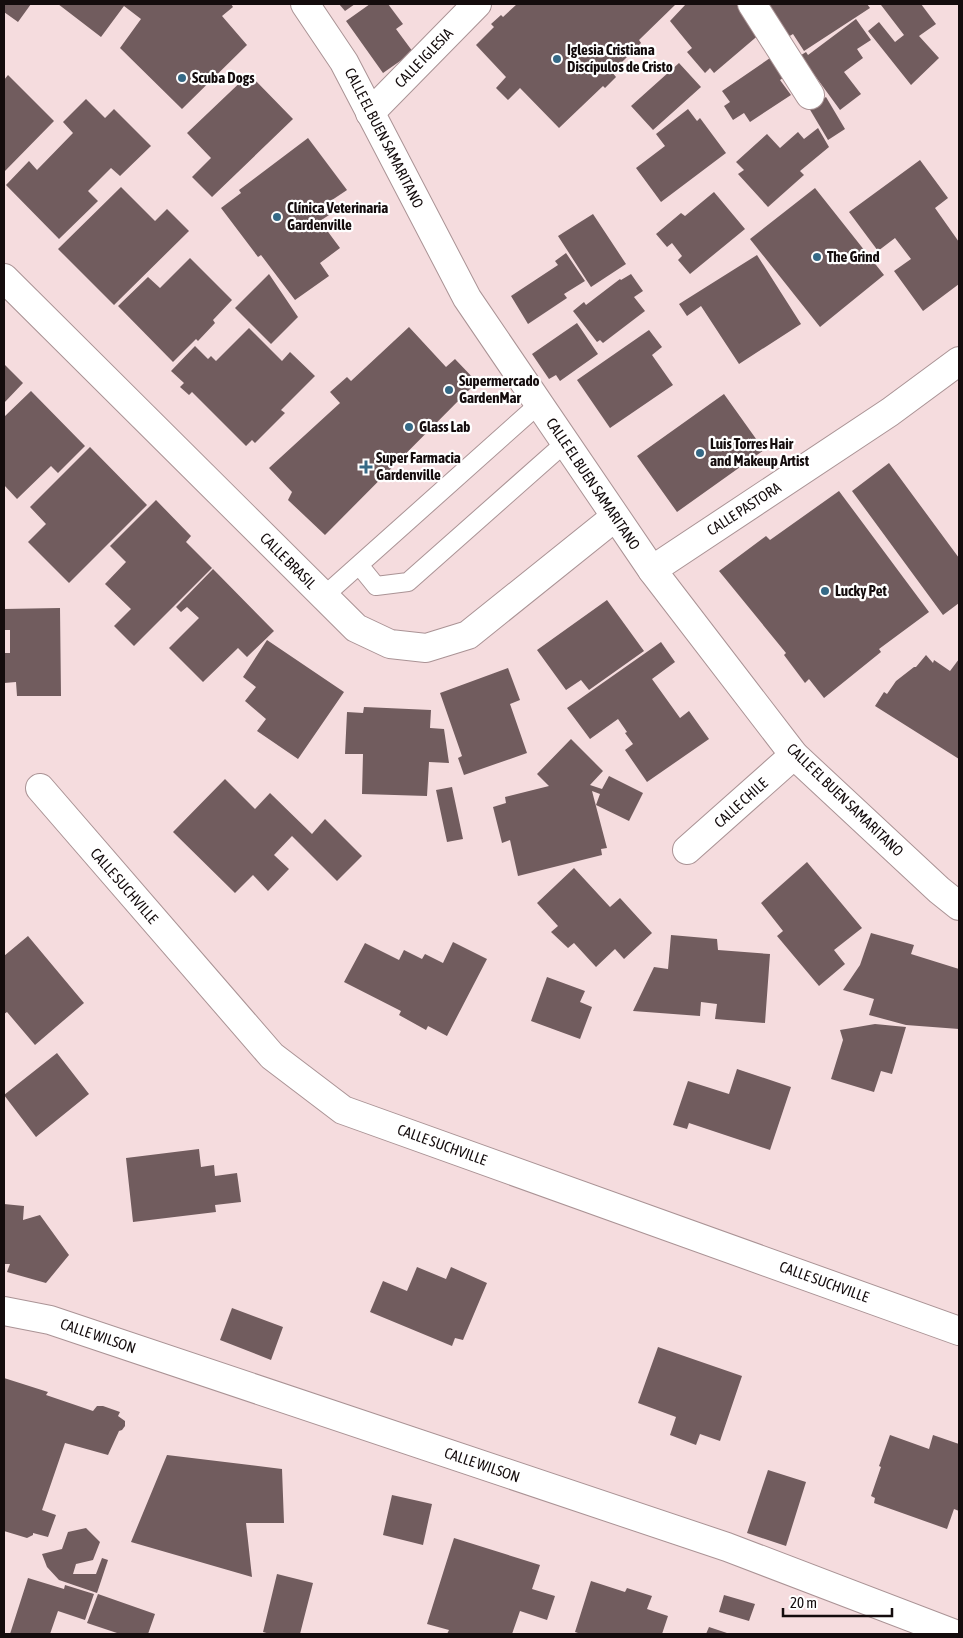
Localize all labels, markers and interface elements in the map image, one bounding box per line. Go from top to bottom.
street label: CALLE IGLESIA [391,24,456,91]
place label: Iglesia Cristiana Discípulos de Cristo [567,41,673,75]
marker: Iglesia Cristiana Discípulos de Cristo [551,53,563,65]
street label: CALLE EL BUEN SAMARITANO [342,65,427,211]
place label: Scuba Dogs [192,69,255,86]
marker: Scuba Dogs [176,72,188,84]
place label: Clínica Veterinaria Gardenville [287,199,388,233]
marker: Clínica Veterinaria Gardenville [271,211,283,223]
place label: The Grind [827,248,880,265]
marker: The Grind [811,251,823,263]
place label: Supermercado GardenMar [459,372,540,406]
marker: Supermercado GardenMar [443,384,455,396]
street label: CALLE EL BUEN SAMARITANO [543,415,644,553]
place label: Glass Lab [419,418,470,435]
marker: Glass Lab [403,421,415,433]
place label: Luis Torres Hair and Makeup Artist [710,435,810,469]
marker: Luis Torres Hair and Makeup Artist [694,447,706,459]
place label: Super Farmacia Gardenville [376,449,461,483]
marker: Super Farmacia Gardenville [360,461,372,473]
street label: CALLE PASTORA [704,478,784,539]
street label: CALLE BRASIL [257,529,320,592]
place label: Lucky Pet [835,582,887,599]
marker: Lucky Pet [819,585,831,597]
street label: CALLE EL BUEN SAMARITANO [784,740,907,860]
street label: CALLE CHILE [711,774,771,831]
street label: CALLE SUCHVILLE [87,845,162,927]
street label: CALLE SUCHVILLE [395,1120,490,1169]
street label: CALLE SUCHVILLE [777,1257,872,1306]
street label: CALLE WILSON [58,1315,138,1356]
street label: CALLE WILSON [442,1444,522,1485]
scale bar [783,1586,892,1618]
text: 20 m [790,1594,817,1611]

